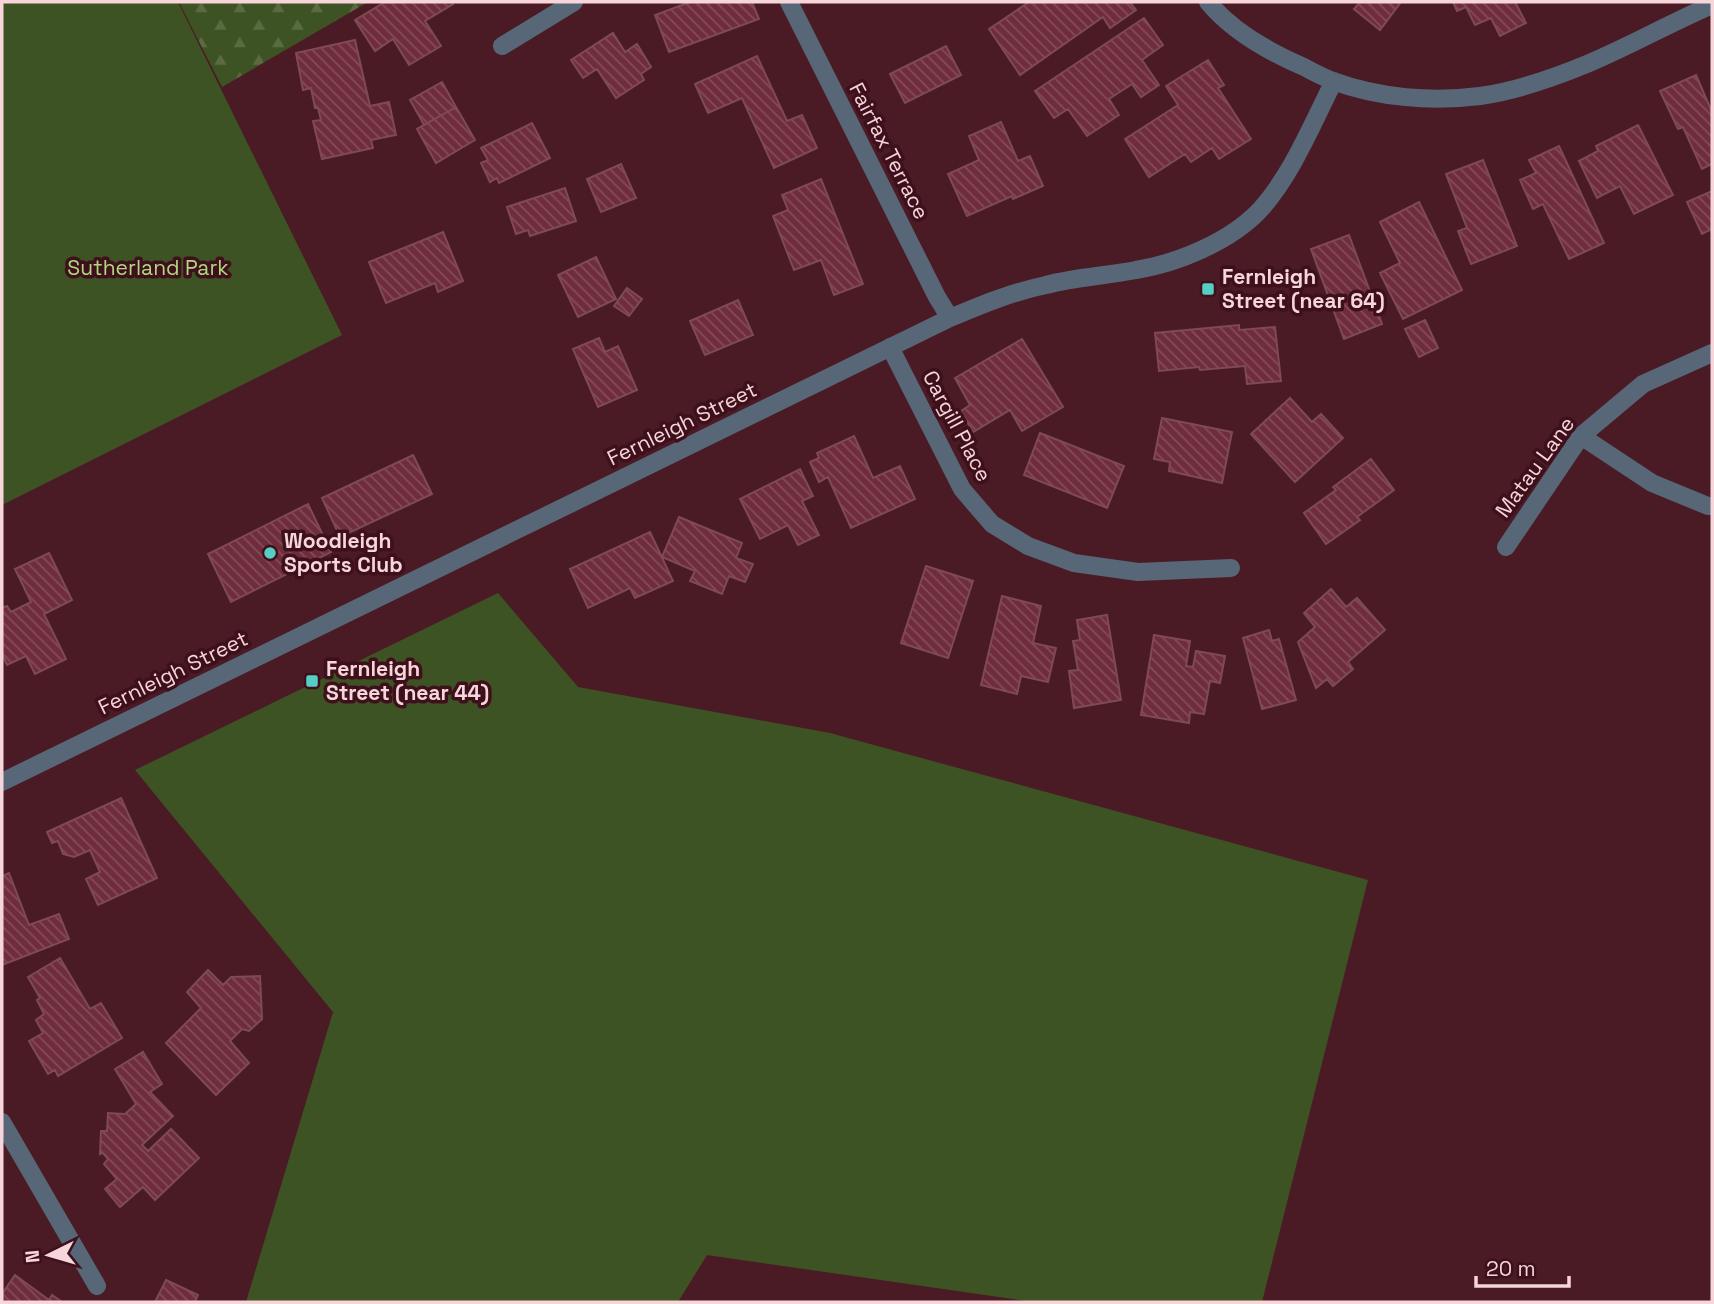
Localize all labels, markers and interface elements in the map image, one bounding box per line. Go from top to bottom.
street label: Fairfax Terrace [843,78,935,224]
park label: Sutherland Park [67,254,229,281]
place label: Fernleigh Street (near 64) [1222,263,1385,314]
marker: Fernleigh Street (near 64) [1200,281,1216,297]
street label: Cargill Place [917,366,998,486]
street label: Fernleigh Street [603,376,761,471]
street label: Matau Lane [1489,411,1580,522]
place label: Woodleigh Sports Club [284,527,403,578]
marker: Woodleigh Sports Club [262,545,278,561]
street label: Fernleigh Street [94,625,252,720]
place label: Fernleigh Street (near 44) [326,655,489,706]
marker: Fernleigh Street (near 44) [304,673,320,689]
north arrow [14,1220,84,1290]
scale bar [1476,1244,1569,1288]
text: N [20,1249,46,1264]
text: 20 m [1486,1255,1536,1282]

